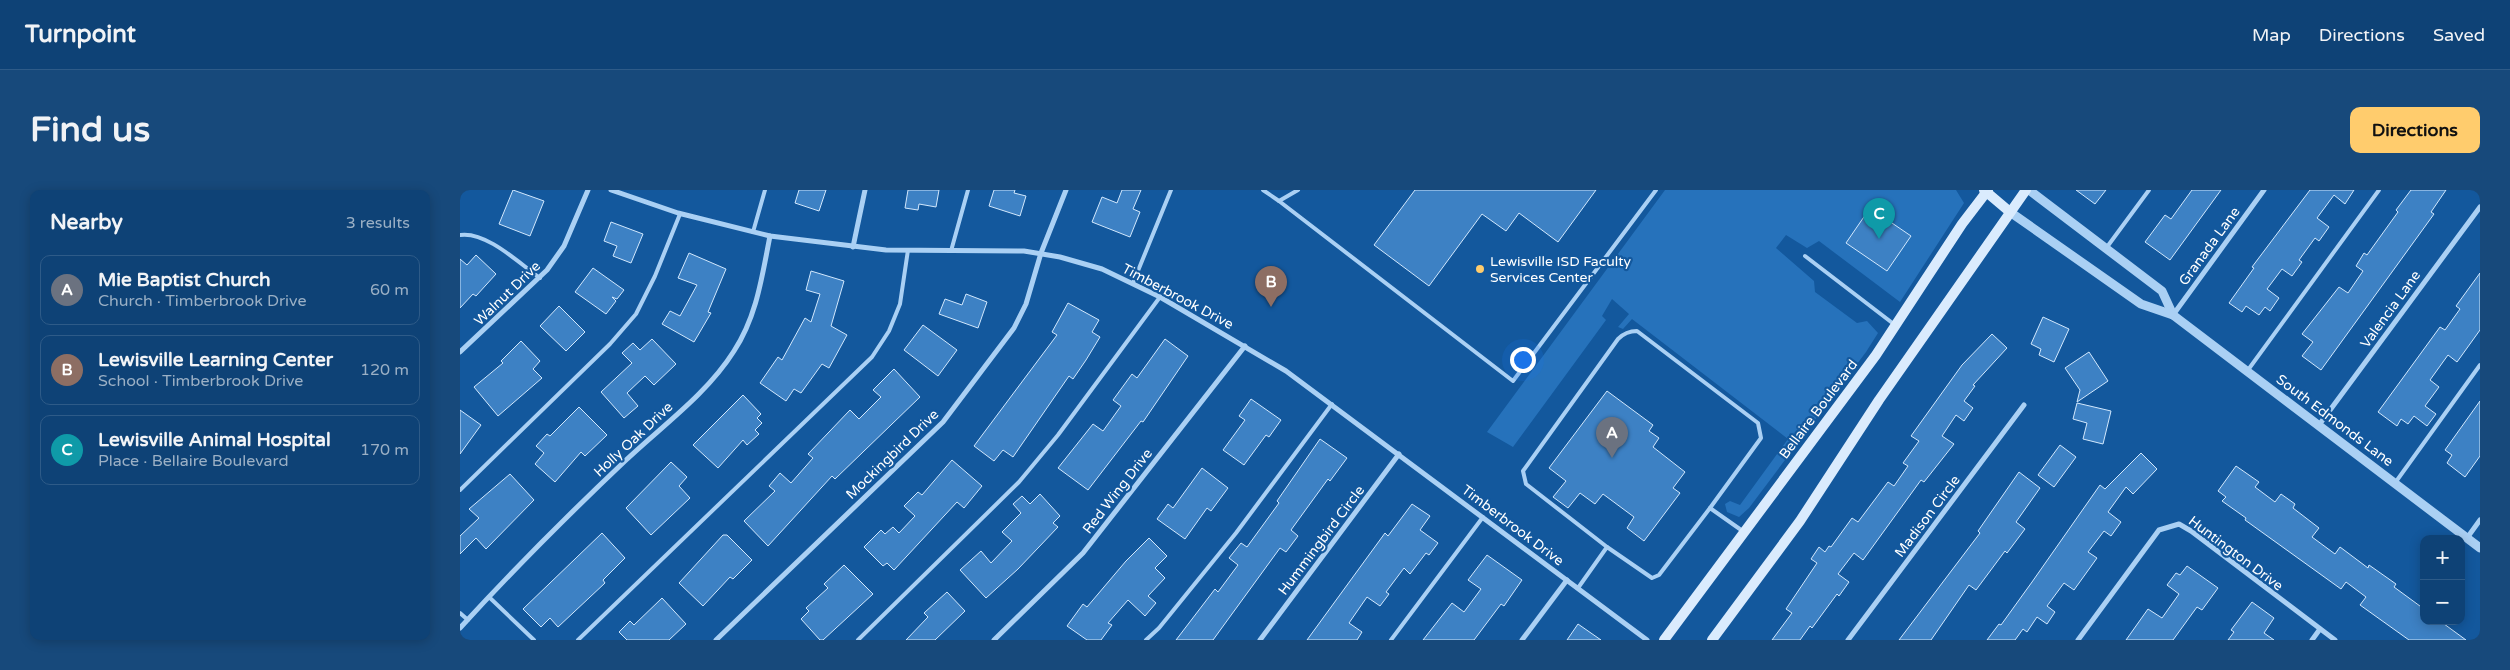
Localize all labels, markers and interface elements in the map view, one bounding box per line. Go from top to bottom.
text: Turnpoint [25,20,136,49]
text: Map [2252,24,2291,46]
text: Directions [2319,24,2405,46]
text: Saved [2433,24,2485,46]
button: Directions [2350,107,2480,153]
text: Find us [30,109,150,151]
pin: C [1863,198,1895,239]
street label: Granada Lane [2175,204,2244,289]
text: Nearby [50,210,123,235]
text: 3 results [346,213,410,233]
place label: Lewisville ISD Faculty Services Center [1490,253,1631,286]
street label: Walnut Drive [471,258,544,329]
street label: Timberbrook Drive [1119,260,1236,333]
marker: Lewisville ISD Faculty Services Center [1474,263,1486,275]
pin: B [1255,266,1287,307]
street label: Valencia Lane [2357,267,2424,351]
text: Mie Baptist Church [98,269,271,291]
text: A [61,280,73,300]
text: 60 m [370,280,409,300]
text: Church · Timberbrook Drive [98,291,306,311]
your location [1510,347,1536,373]
text: Lewisville Learning Center [98,349,333,371]
street label: Bellaire Boulevard [1776,356,1861,462]
text: B [61,360,73,380]
text: 120 m [360,360,409,380]
text: School · Timberbrook Drive [98,371,303,391]
street label: South Edmonds Lane [2273,371,2397,470]
street label: Holly Oak Drive [590,398,676,480]
street label: Mockingbird Drive [842,406,942,503]
pin: A [1596,417,1628,458]
text: Lewisville Animal Hospital [98,429,331,451]
text: C [61,440,73,460]
text: 170 m [360,440,409,460]
street label: Red Wing Drive [1079,445,1156,537]
text: Place · Bellaire Boulevard [98,451,289,471]
street label: Madison Circle [1891,472,1964,561]
street label: Timberbrook Drive [1458,481,1567,569]
street label: Hummingbird Circle [1275,482,1368,598]
street label: Huntington Drive [2185,512,2286,594]
map controls [2420,535,2465,625]
button: + [2420,535,2465,580]
button: − [2420,580,2465,625]

